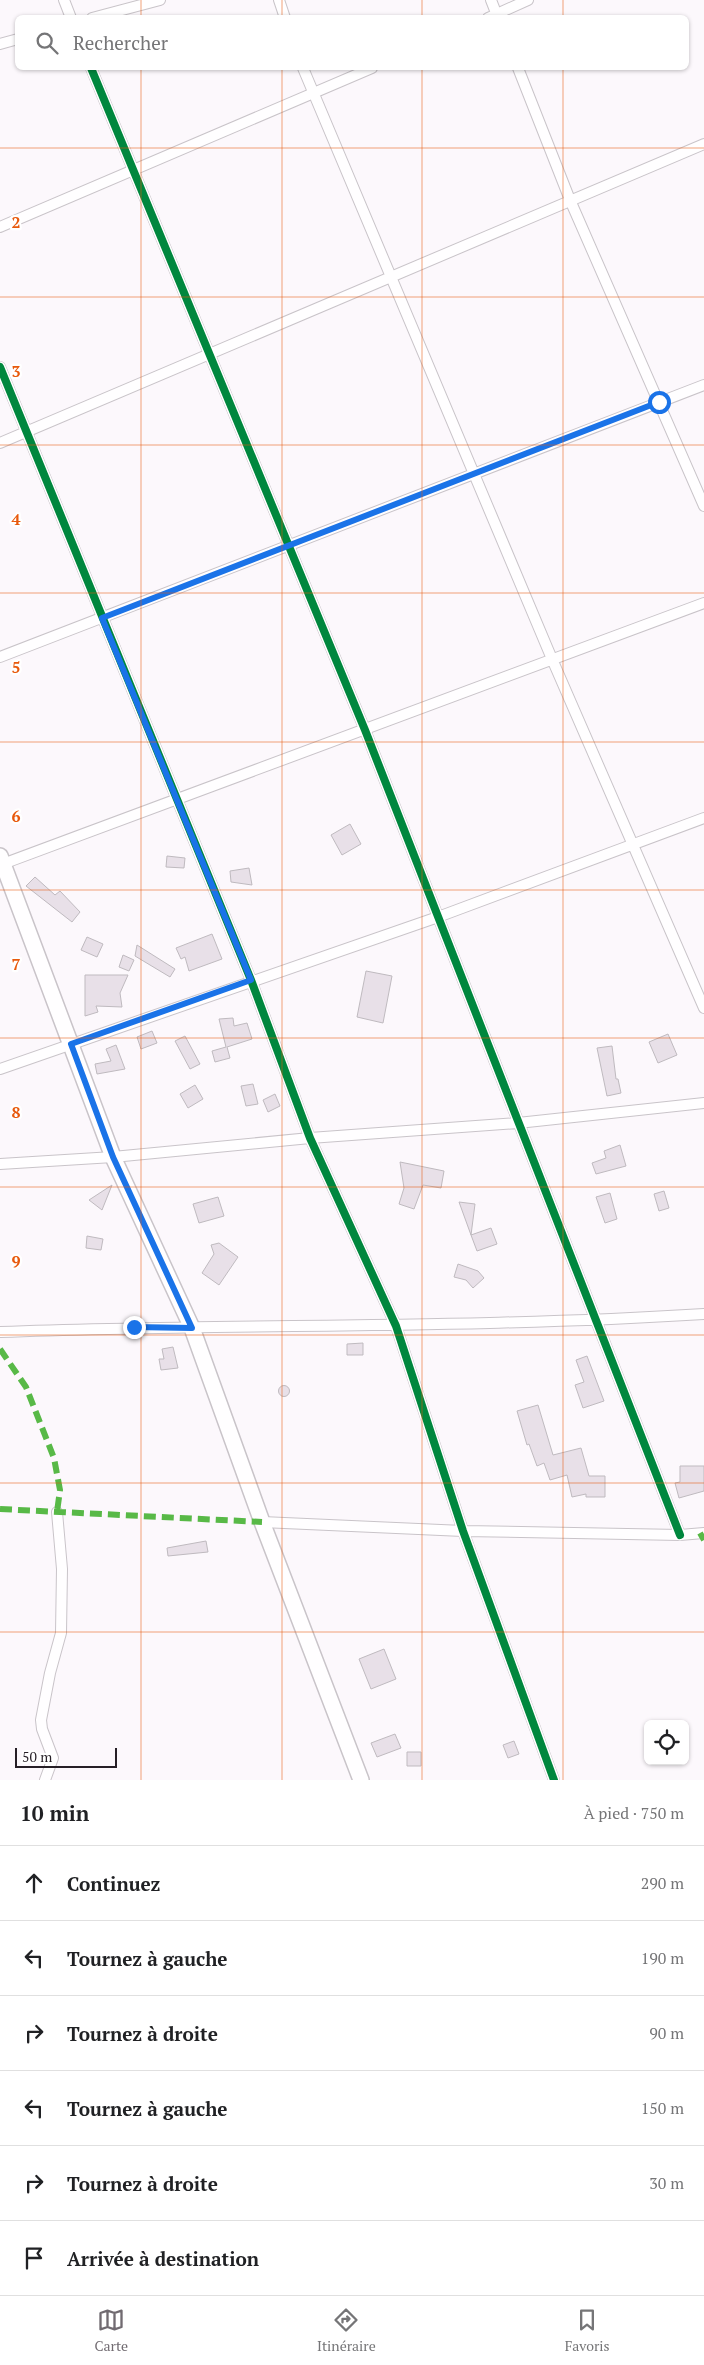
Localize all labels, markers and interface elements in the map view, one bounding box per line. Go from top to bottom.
search box [15,15,689,70]
icon: search [33,29,61,57]
text: Rechercher [73,30,168,55]
text: 2 [11,211,21,233]
text: 3 [11,360,21,382]
route start [648,391,671,414]
text: 4 [11,508,21,530]
text: 5 [11,656,21,678]
text: 6 [11,805,21,827]
text: 7 [11,953,21,975]
text: 8 [11,1101,21,1123]
text: 9 [11,1250,21,1272]
route end [123,1316,146,1339]
map controls [644,1720,689,1765]
button: locate [644,1720,689,1765]
scale bar [15,1745,118,1768]
text: 50 m [22,1747,52,1766]
text: 10 min [20,1799,89,1827]
text: À pied · 750 m [584,1802,684,1824]
icon: ahead [20,1869,48,1897]
text: Continuez [67,1871,160,1896]
text: 290 m [641,1872,684,1894]
icon: left [20,1944,48,1972]
text: Tournez à gauche [67,1946,228,1971]
text: 190 m [641,1947,684,1969]
icon: right [20,2019,48,2047]
text: Tournez à droite [67,2021,218,2046]
text: 90 m [649,2022,684,2044]
icon: left [20,2094,48,2122]
text: Tournez à gauche [67,2096,228,2121]
text: 150 m [641,2097,684,2119]
icon: right [20,2169,48,2197]
text: Tournez à droite [67,2171,218,2196]
text: 30 m [649,2172,684,2194]
icon: arrive [20,2244,48,2272]
text: Arrivée à destination [67,2246,259,2271]
tab: Carte [94,2306,128,2355]
tab: Itinéraire [317,2306,376,2355]
tab: Favoris [565,2306,610,2355]

